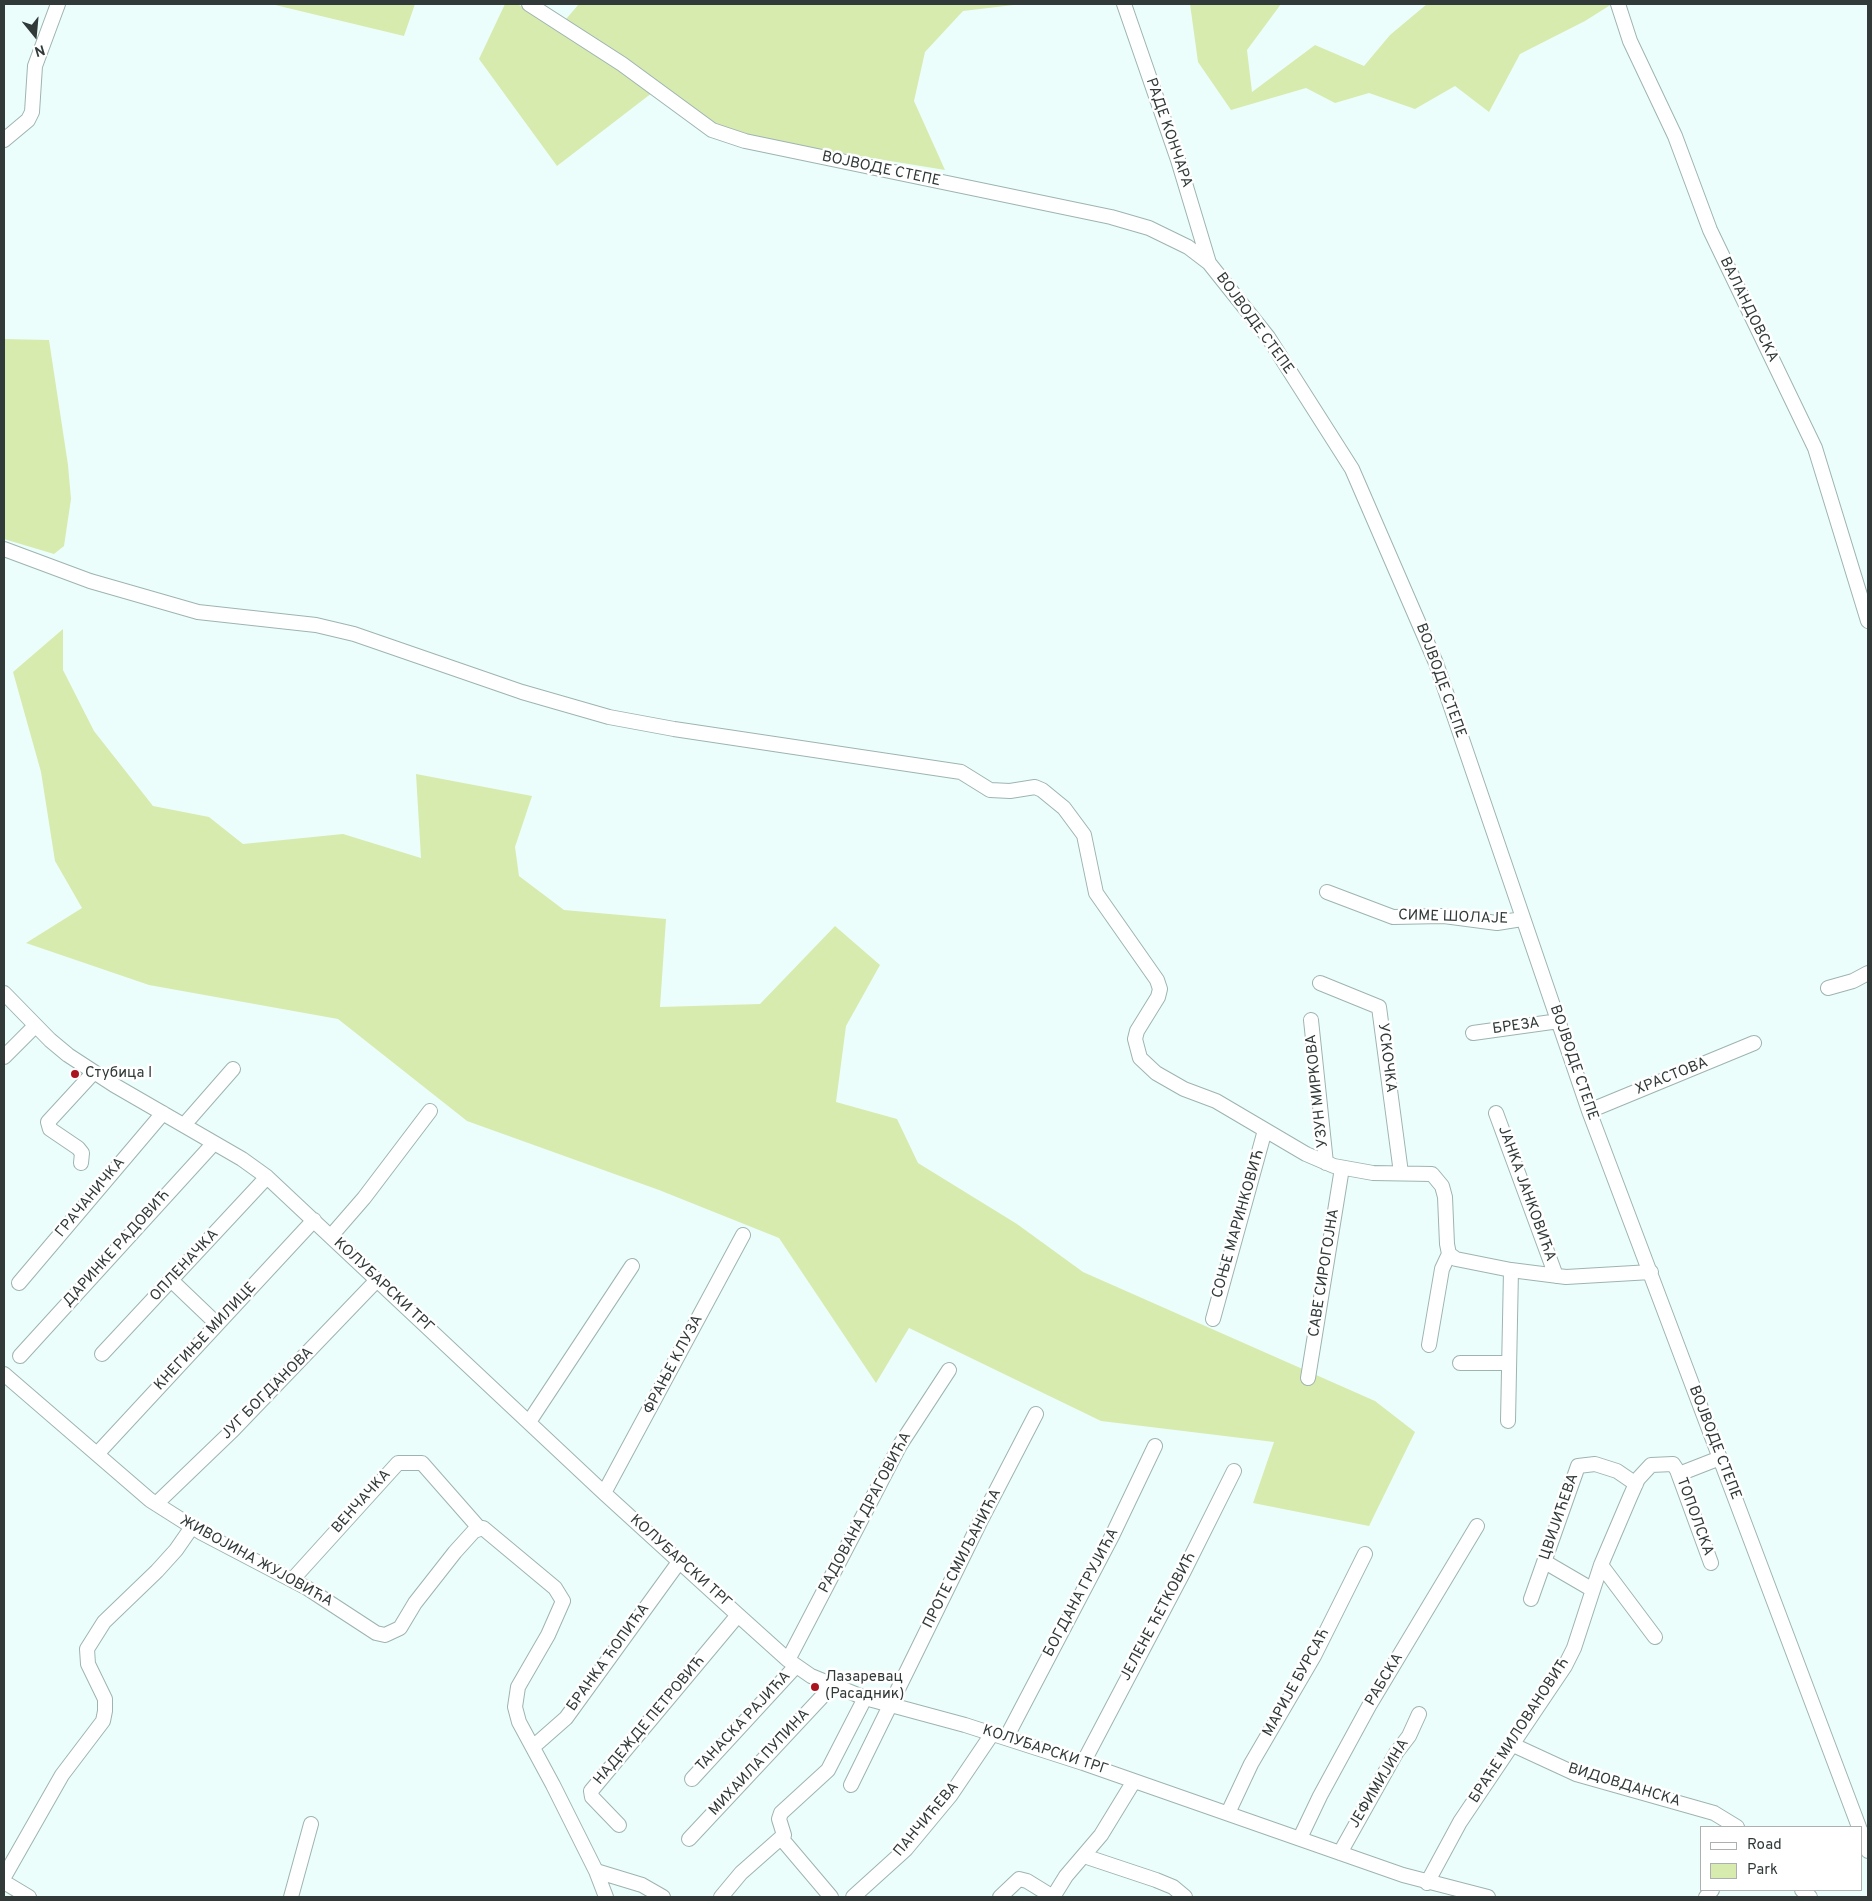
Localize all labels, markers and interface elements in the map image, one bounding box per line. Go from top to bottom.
north arrow [10,10,60,60]
text: N [32,40,47,59]
street label: РАДЕ КОНЧАРА [1141,76,1195,190]
street label: ВОЈВОДЕ СТЕПЕ [820,149,942,191]
street label: ВАЛАНДОВСКА [1715,254,1781,366]
street label: ВОЈВОДЕ СТЕПЕ [1211,270,1297,378]
street label: ВОЈВОДЕ СТЕПЕ [1411,621,1469,741]
street label: СИМЕ ШОЛАЈЕ [1398,907,1508,929]
street label: ВОЈВОДЕ СТЕПЕ [1545,1003,1601,1123]
street label: БРЕЗА [1491,1015,1541,1039]
street label: УСКОЧКА [1373,1022,1399,1094]
street label: УЗУН МИРКОВА [1303,1033,1333,1149]
street label: ХРАСТОВА [1633,1054,1711,1100]
place label: Стубица I [85,1065,152,1083]
marker: Стубица I [69,1068,81,1080]
street label: ЈАНКА ЈАНКОВИЋА [1493,1124,1559,1264]
street label: СОЊЕ МАРИНКОВИЋ [1209,1148,1269,1300]
street label: ГРАЧАНИЧКА [52,1154,130,1242]
street label: ДАРИНКЕ РАДОВИЋ [60,1187,174,1311]
street label: САВЕ СИРОГОЈНА [1306,1207,1344,1339]
street label: ОПЛЕНАЧКА [147,1226,223,1306]
street label: КОЛУБАРСКИ ТРГ [329,1235,437,1337]
street label: КНЕГИЊЕ МИЛИЦЕ [151,1279,261,1395]
street label: ФРАЊЕ КЛУЗА [640,1312,708,1418]
street label: ЈУГ БОГДАНОВА [218,1344,318,1444]
street label: ВОЈВОДЕ СТЕПЕ [1684,1383,1744,1503]
street label: РАДОВАНА ДРАГОВИЋА [816,1429,916,1597]
street label: ВЕНЧАЧКА [329,1467,395,1537]
street label: ЦВИЈИЋЕВА [1537,1471,1583,1563]
street label: ТОПОЛСКА [1672,1475,1716,1559]
street label: ПРОТЕ СМИЉАНИЋА [920,1486,1006,1632]
street label: ЖИВОЈИНА ЖУЈОВИЋА [176,1512,336,1612]
street label: КОЛУБАРСКИ ТРГ [625,1512,735,1612]
street label: БОГДАНА ГРУЈИЋА [1041,1526,1123,1660]
street label: ЈЕЛЕНЕ ЋЕТКОВИЋ [1117,1550,1201,1684]
street label: БРАНКА ЋОПИЋА [564,1601,654,1715]
street label: МАРИЈЕ БУРСАЋ [1260,1626,1334,1740]
street label: РАБСКА [1362,1650,1408,1710]
street label: НАДЕЖДЕ ПЕТРОВИЋ [591,1653,709,1789]
street label: БРАЋЕ МИЛОВАНОВИЋ [1466,1655,1574,1807]
street label: ТАНАСКА РАЈИЋА [693,1668,795,1776]
place label: Лазаревац (Расадник) [825,1669,904,1704]
marker: Лазаревац (Расадник) [809,1681,821,1693]
street label: МИХАИЛА ПУПИНА [706,1706,814,1820]
street label: КОЛУБАРСКИ ТРГ [980,1722,1110,1780]
street label: ЈЕФИМИЈИНА [1346,1736,1414,1832]
street label: ВИДОВДАНСКА [1565,1760,1683,1812]
street label: ПАНЧИЋЕВА [891,1779,963,1861]
legend [1700,1826,1862,1891]
text: Road [1747,1836,1782,1855]
text: Park [1747,1861,1778,1880]

